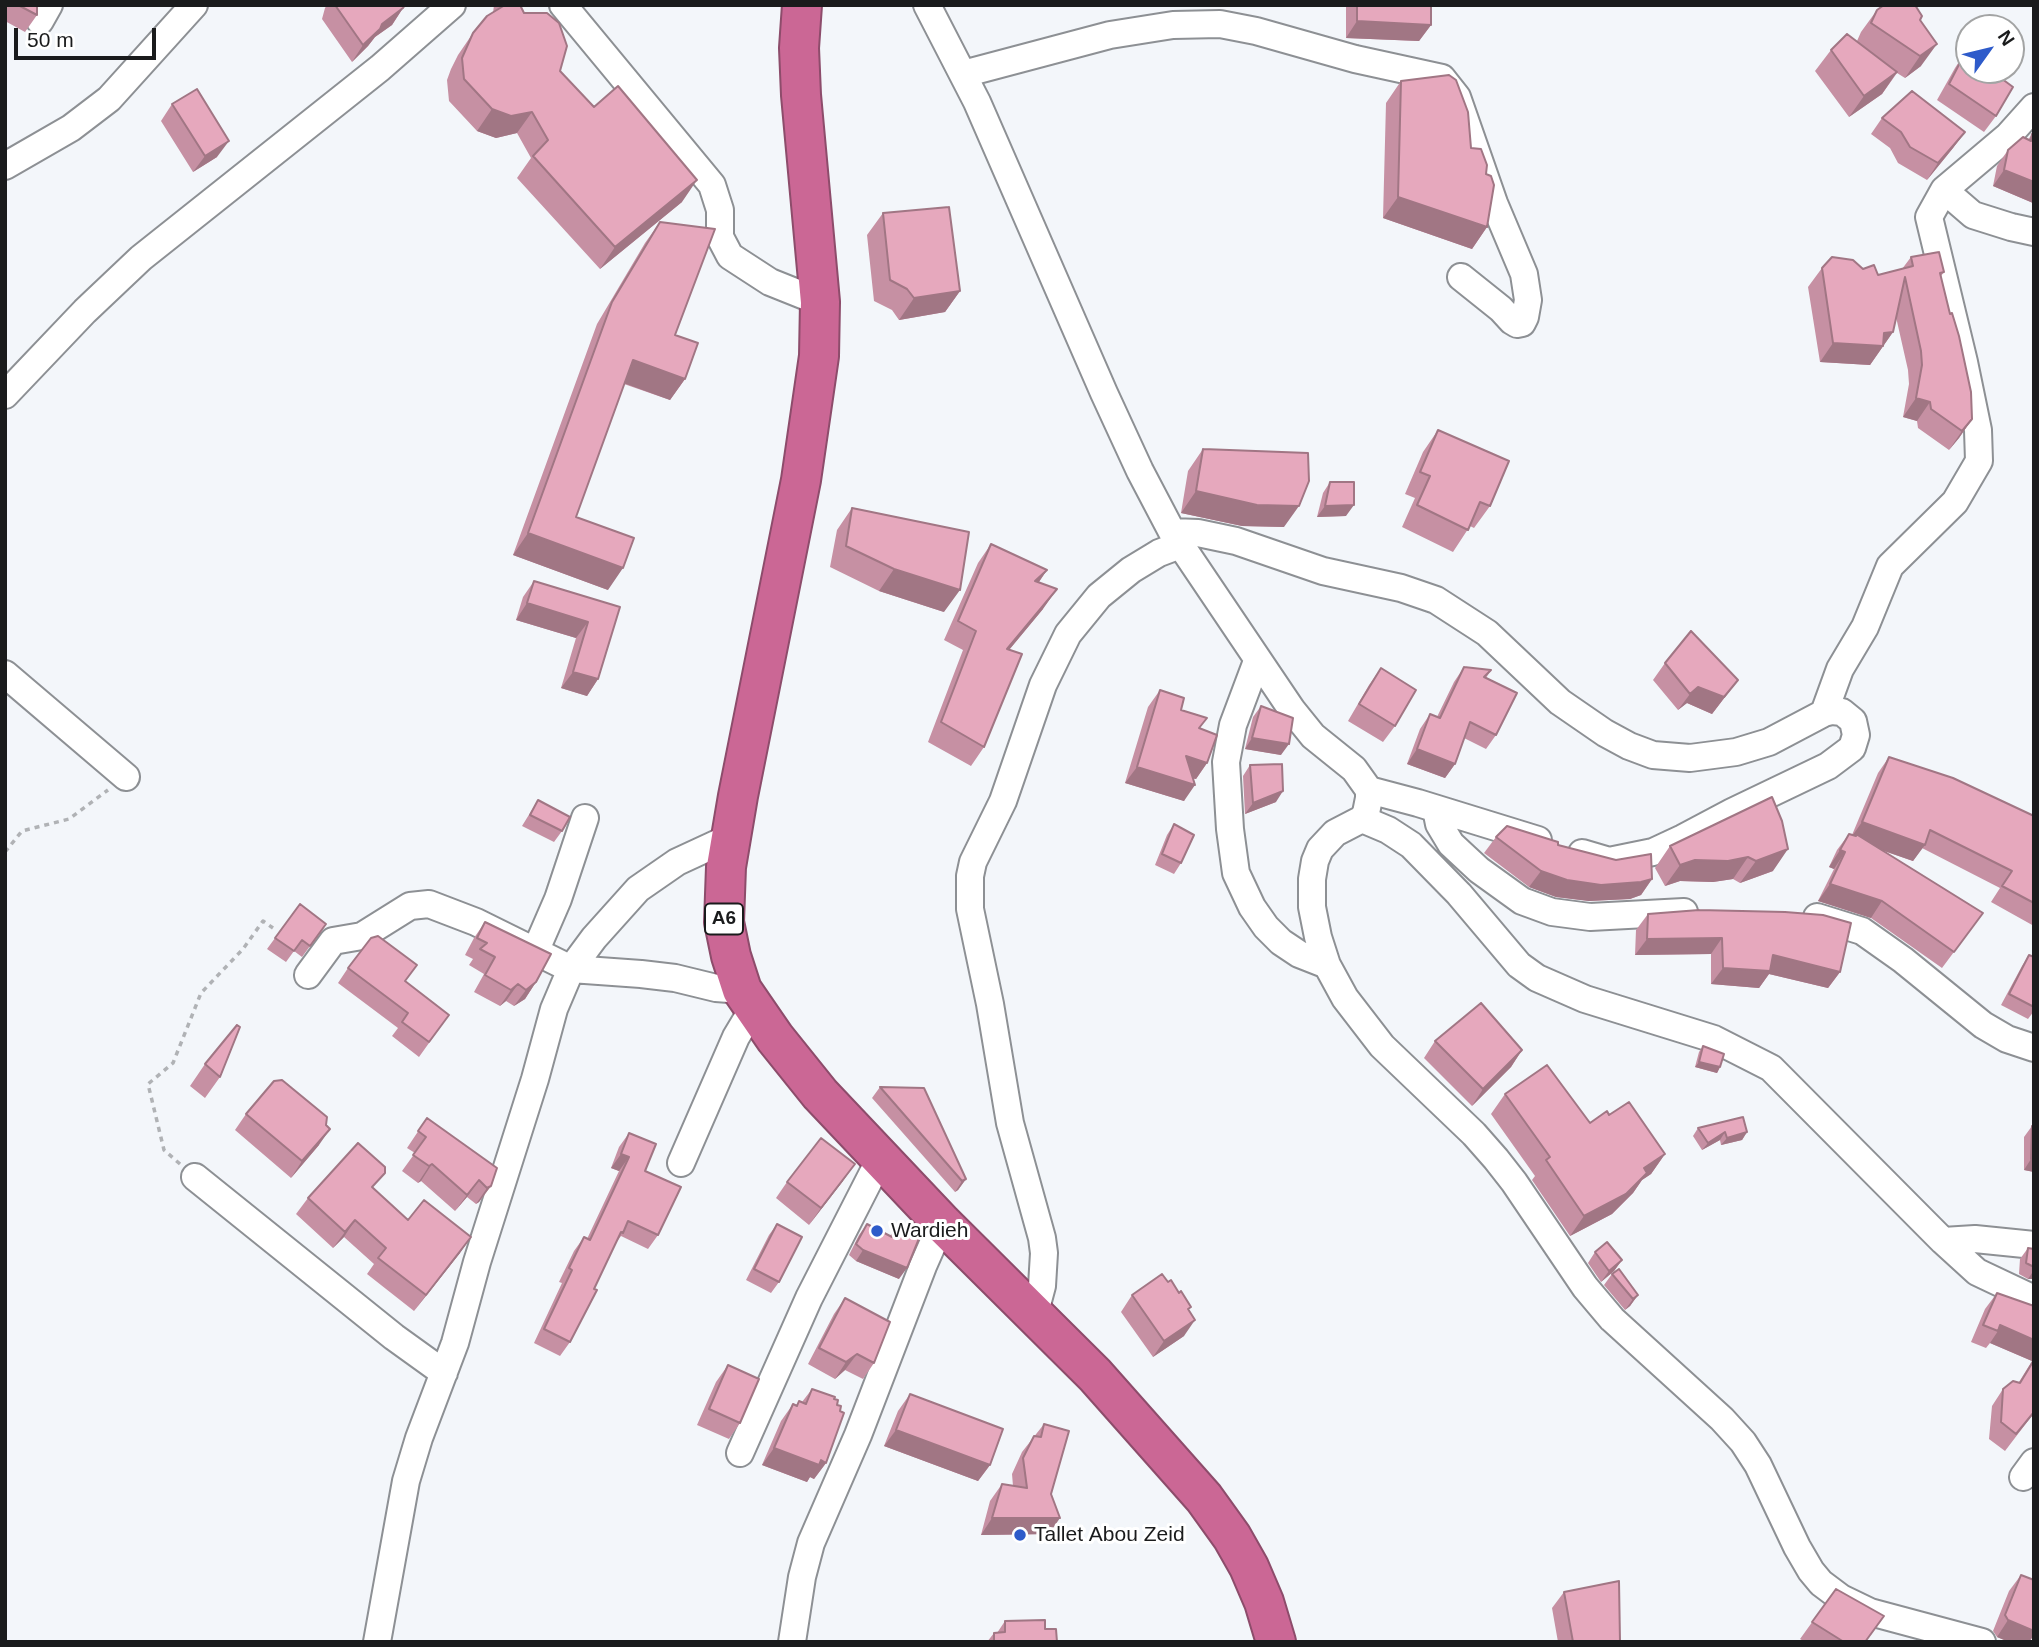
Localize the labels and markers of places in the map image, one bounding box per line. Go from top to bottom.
place label: Wardieh [891,1218,968,1244]
marker: Wardieh [869,1223,885,1239]
place label: Tallet Abou Zeid [1034,1522,1185,1548]
marker: Tallet Abou Zeid [1012,1527,1028,1543]

